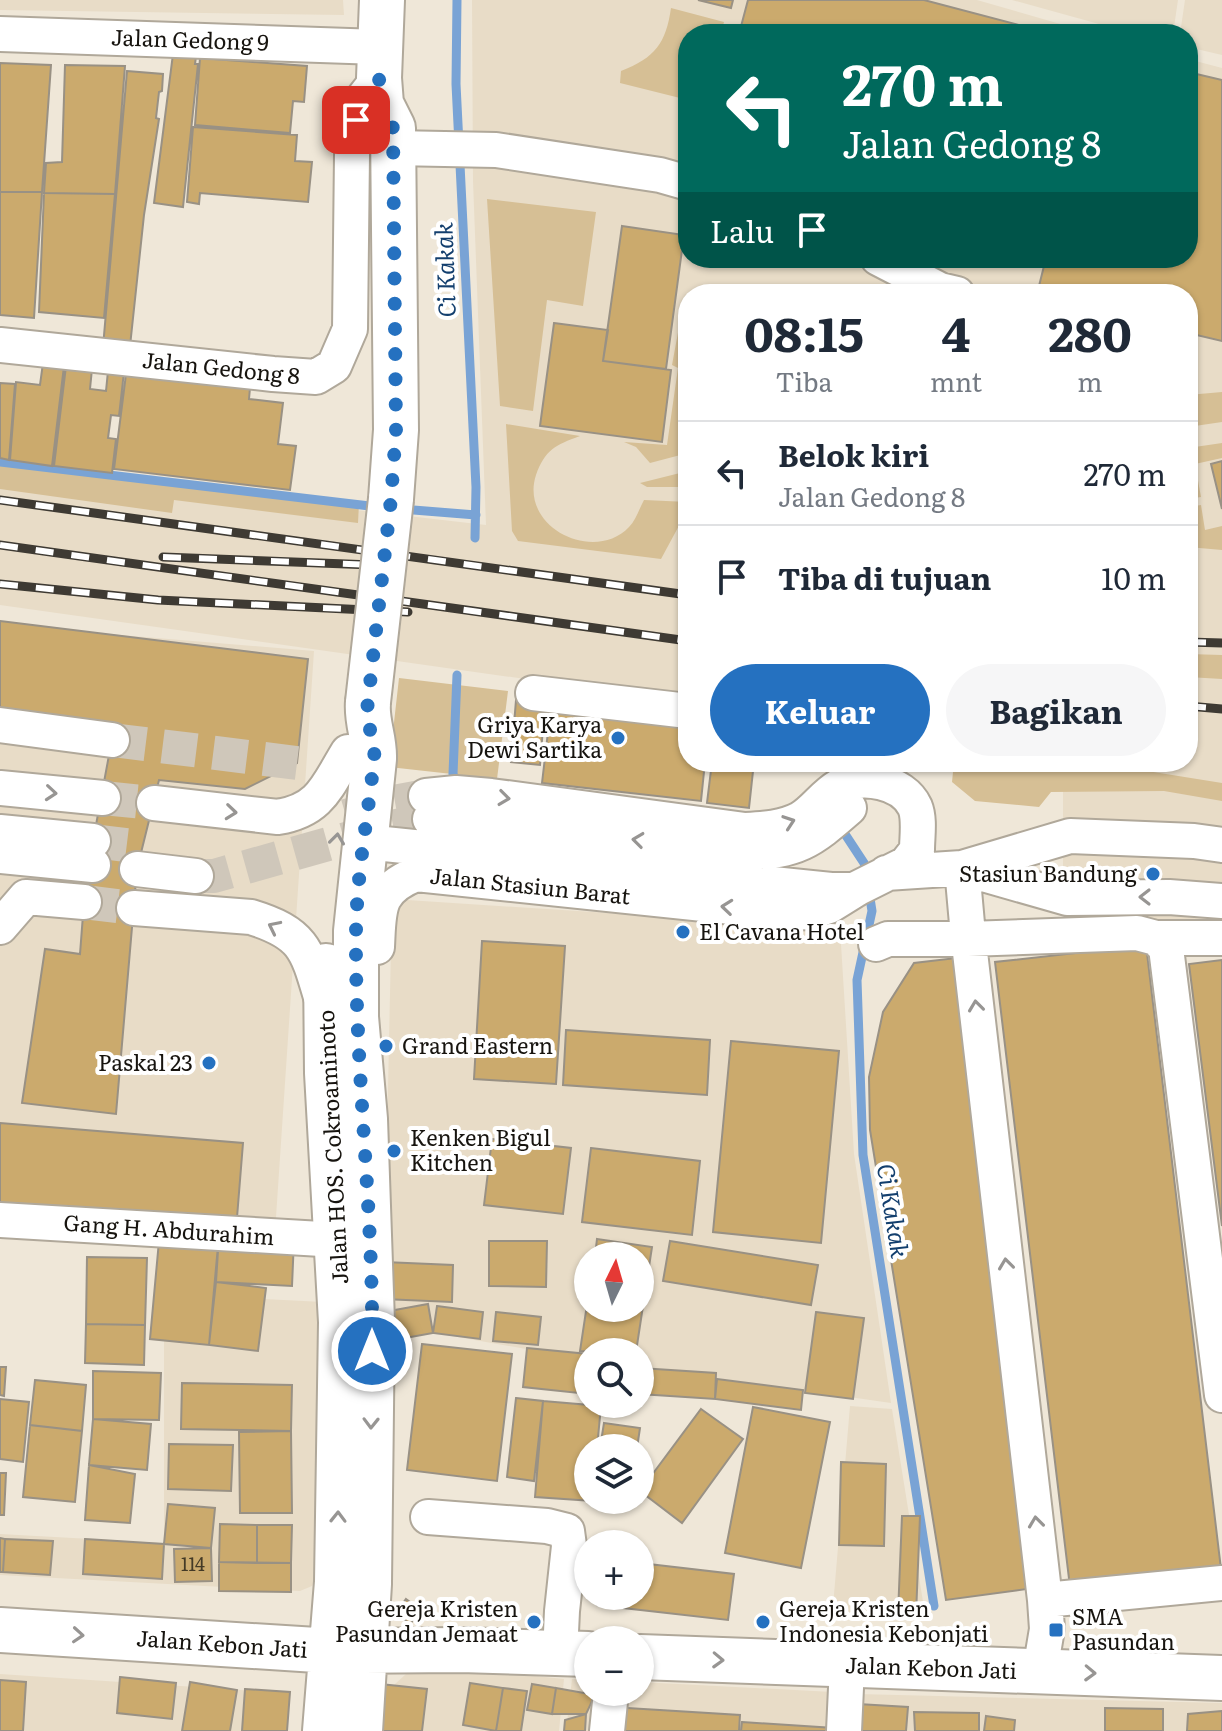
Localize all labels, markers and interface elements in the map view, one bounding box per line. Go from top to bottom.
street label: Jalan Gedong 9 [111,19,269,58]
text: 270 m [842,40,1003,123]
icon: left [710,56,814,160]
pin [322,86,390,154]
icon: arrive [334,98,378,142]
text: Jalan Gedong 8 [842,116,1101,169]
text: Lalu [710,208,774,252]
icon: arrive [790,208,834,252]
water label: Ci Kakak [424,221,463,318]
text: 08:15 [744,296,864,367]
text: 4 [942,296,970,367]
text: 280 [1048,296,1132,367]
street label: Jalan Gedong 8 [141,342,302,391]
text: Tiba [776,361,832,400]
text: mnt [930,361,982,400]
text: m [1077,361,1103,400]
text: Belok kiri [778,432,929,476]
icon: left [710,451,754,495]
text: 270 m [1083,451,1166,495]
text: Jalan Gedong 8 [778,476,965,515]
icon: arrive [710,555,754,599]
text: Tiba di tujuan [778,555,991,599]
text: 10 m [1101,555,1166,599]
button: Keluar [710,664,930,756]
button: Bagikan [946,664,1166,756]
place label: Griya Karya Dewi Sartika [467,707,602,765]
marker: Griya Karya Dewi Sartika [609,729,627,747]
one-way arrow [45,784,58,801]
one-way arrow [497,789,511,806]
one-way arrow [225,803,238,820]
one-way arrow [781,816,795,832]
one-way arrow [328,832,345,845]
one-way arrow [631,832,644,849]
place label: Stasiun Bandung [959,856,1138,889]
street label: Jalan Stasiun Barat [428,858,632,911]
marker: Stasiun Bandung [1144,865,1162,883]
one-way arrow [1138,888,1151,906]
one-way arrow [720,898,733,915]
place label: El Cavana Hotel [699,914,864,947]
one-way arrow [268,921,283,936]
marker: El Cavana Hotel [674,923,692,941]
one-way arrow [968,999,985,1012]
street label: Jalan HOS. Cokroaminoto [308,1009,355,1285]
place label: Grand Eastern [402,1028,553,1061]
marker: Grand Eastern [377,1037,395,1055]
place label: Paskal 23 [98,1045,193,1078]
marker: Paskal 23 [200,1054,218,1072]
place label: Kenken Bigul Kitchen [410,1120,551,1178]
marker: Kenken Bigul Kitchen [385,1142,403,1160]
water label: Ci Kakak [870,1161,919,1261]
street label: Gang H. Abdurahim [63,1205,276,1252]
north arrow [574,1242,654,1322]
map controls [574,1242,654,1706]
one-way arrow [998,1257,1015,1271]
position arrow [330,1309,414,1393]
button: search [574,1338,654,1418]
one-way arrow [362,1417,379,1430]
button: layers [574,1434,654,1514]
one-way arrow [329,1510,347,1523]
one-way arrow [1028,1515,1045,1529]
button: + [574,1530,654,1610]
house number: 114 [181,1550,205,1577]
place label: Gereja Kristen Pasundan Jemaat [335,1591,518,1649]
place label: Gereja Kristen Indonesia Kebonjati [779,1591,988,1649]
place label: SMA Pasundan [1072,1599,1175,1657]
marker: Gereja Kristen Pasundan Jemaat [525,1613,543,1631]
marker: Gereja Kristen Indonesia Kebonjati [754,1613,772,1631]
street label: Jalan Kebon Jati [135,1620,309,1665]
marker: SMA Pasundan [1047,1621,1065,1639]
one-way arrow [72,1626,85,1643]
button: − [574,1626,654,1706]
street label: Jalan Kebon Jati [845,1647,1018,1686]
one-way arrow [712,1652,725,1669]
one-way arrow [1084,1665,1097,1682]

